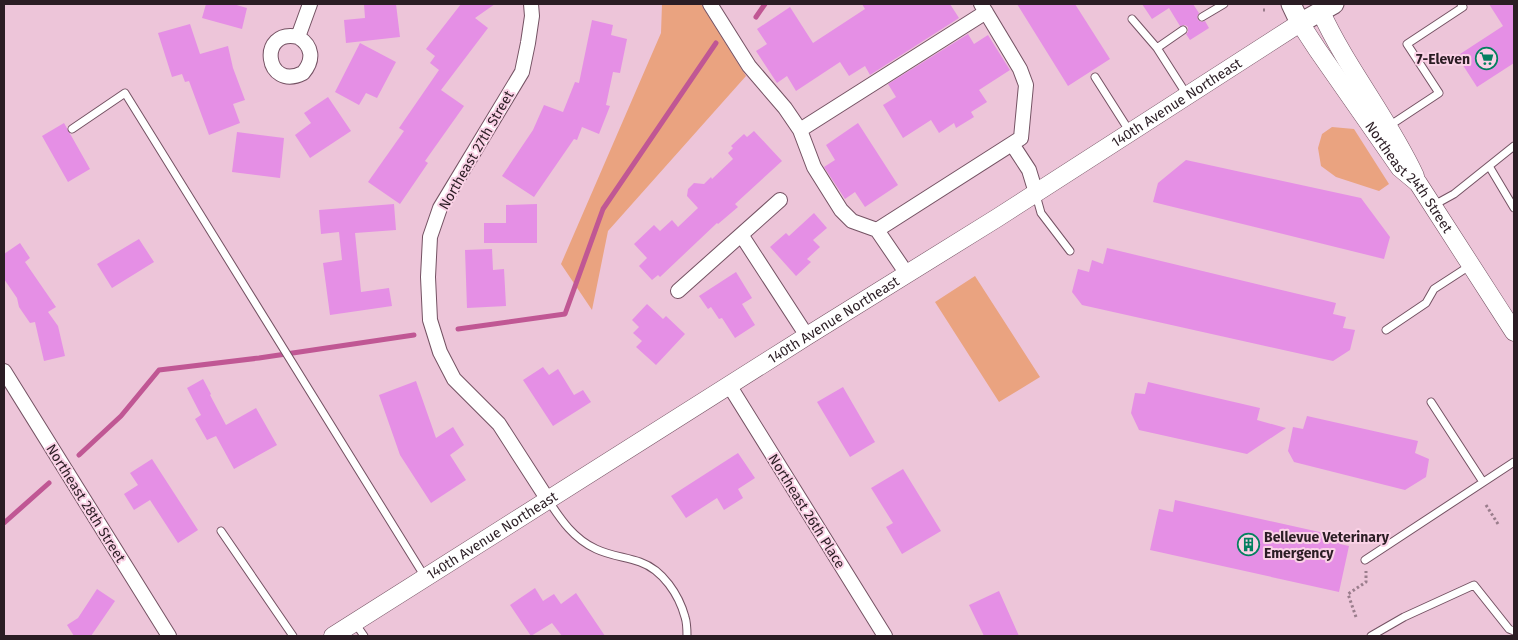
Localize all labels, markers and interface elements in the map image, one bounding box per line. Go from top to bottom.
supermarket icon: 7-Eleven [1474,47,1498,71]
place label: 7-Eleven [1416,51,1470,68]
street label: 140th Avenue Northeast [1108,54,1246,151]
street label: Northeast 27th Street [435,87,518,213]
street label: Northeast 24th Street [1361,118,1456,237]
street label: 140th Avenue Northeast [765,272,903,368]
street label: Northeast 28th Street [42,441,129,566]
street label: Northeast 26th Place [764,451,849,572]
street label: 140th Avenue Northeast [424,488,562,584]
place label: Bellevue Veterinary Emergency [1264,529,1390,562]
building icon: Bellevue Veterinary Emergency [1236,533,1260,557]

